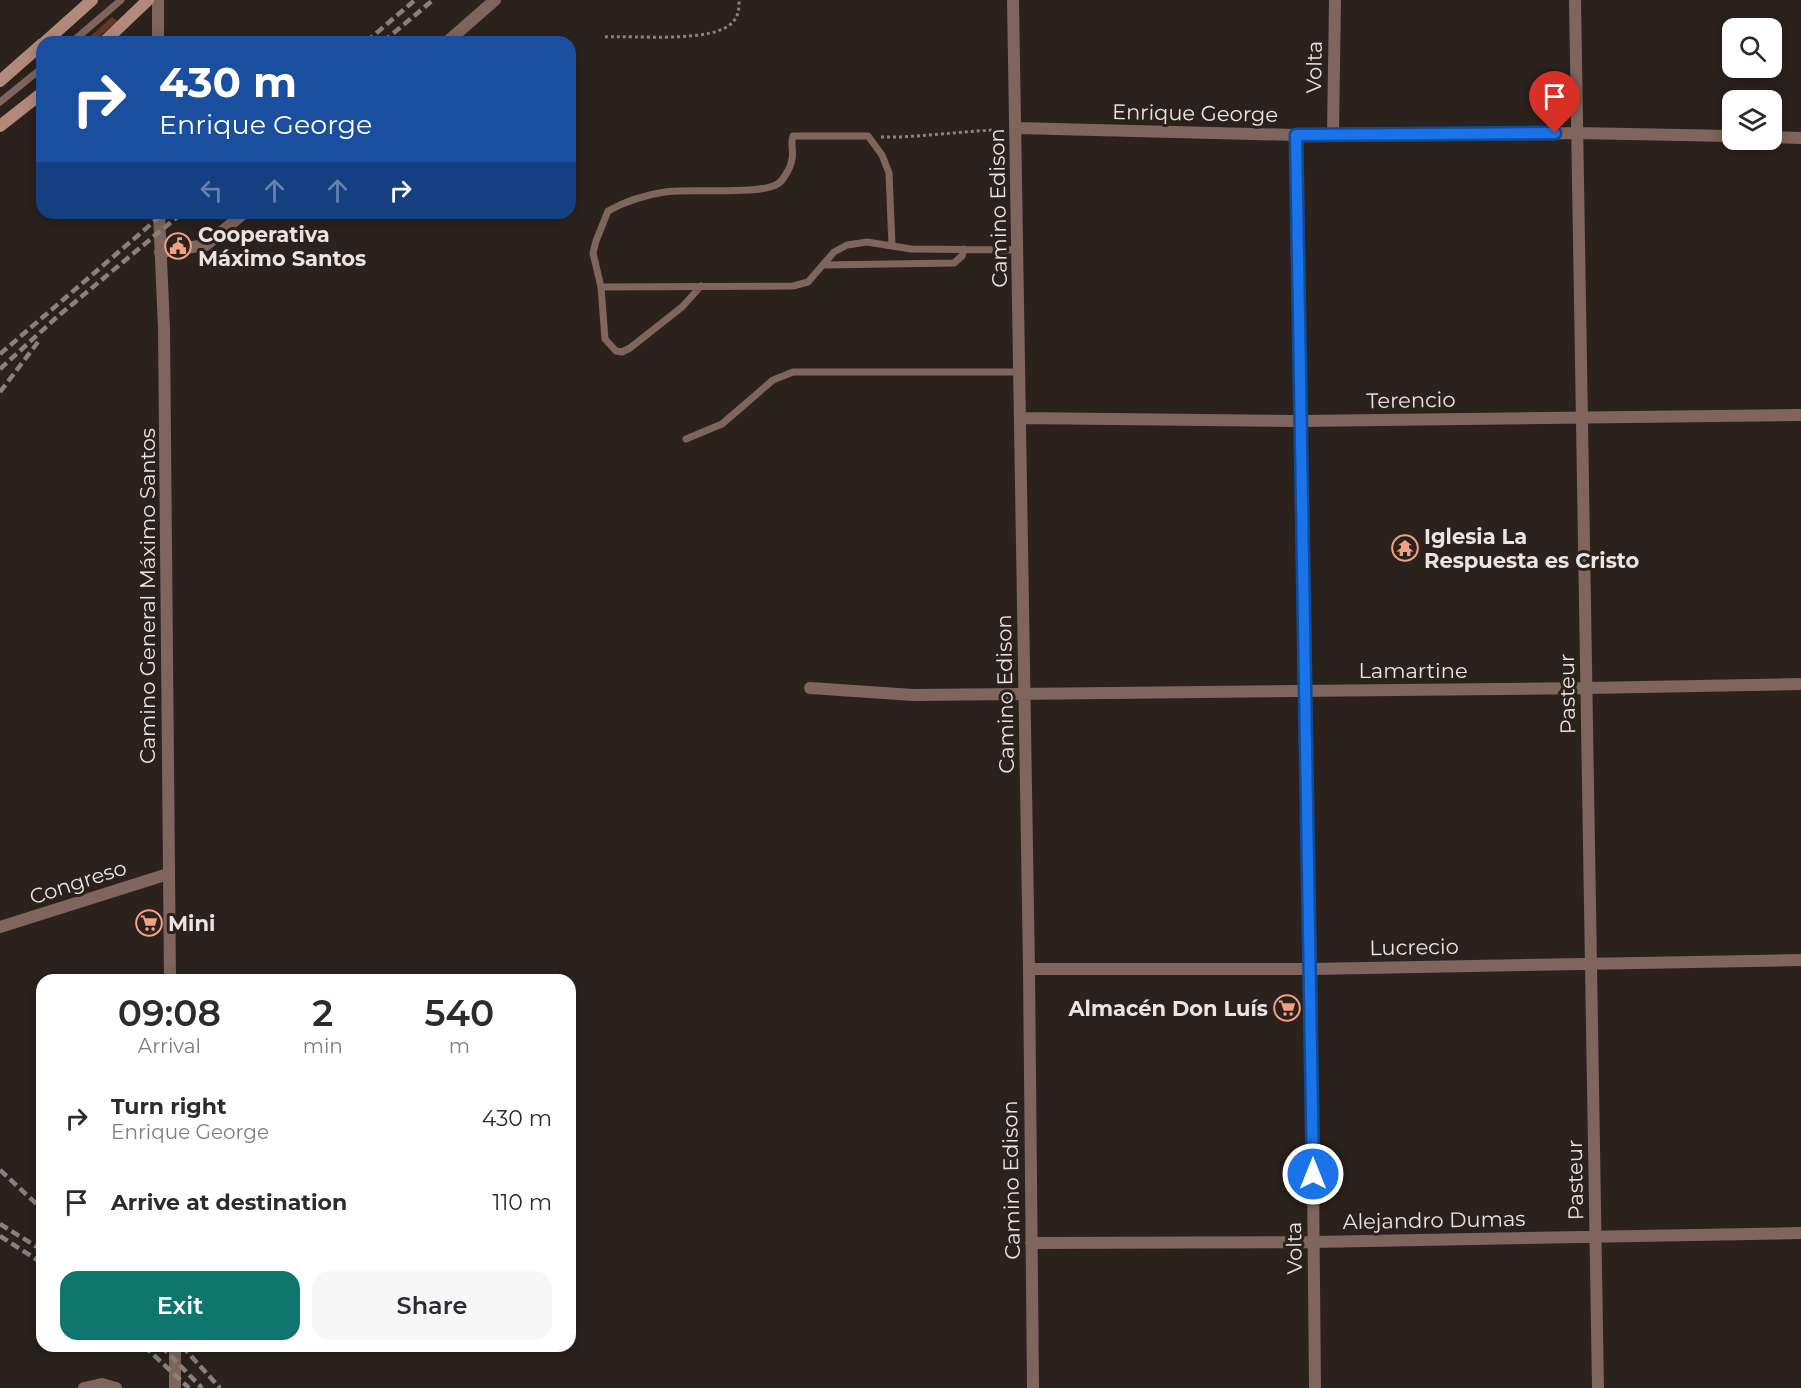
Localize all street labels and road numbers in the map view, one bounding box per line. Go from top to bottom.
street label: Volta [1301,40,1327,94]
street label: Enrique George [1112,99,1278,127]
street label: Camino Edison [984,128,1012,288]
street label: Terencio [1366,387,1456,413]
street label: Camino General Máximo Santos [135,428,160,764]
street label: Camino Edison [991,614,1019,774]
street label: Pasteur [1554,653,1580,735]
street label: Lamartine [1358,658,1468,683]
street label: Congreso [26,855,130,909]
street label: Lucrecio [1369,934,1459,960]
street label: Camino Edison [997,1100,1025,1260]
street label: Pasteur [1562,1139,1588,1221]
street label: Alejandro Dumas [1342,1206,1526,1234]
street label: Volta [1281,1221,1307,1275]

